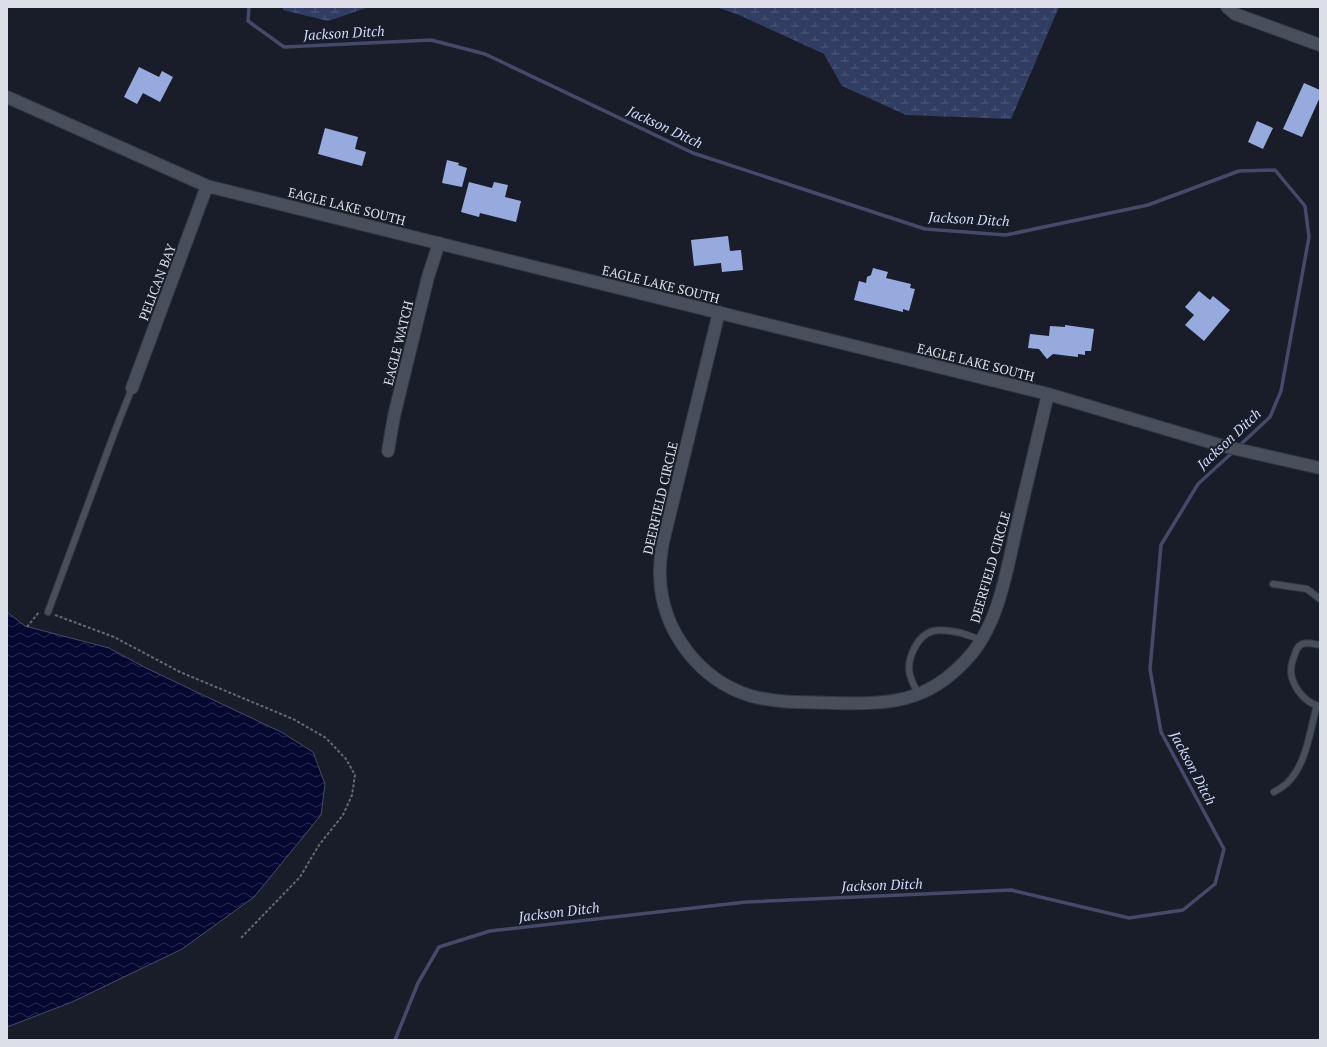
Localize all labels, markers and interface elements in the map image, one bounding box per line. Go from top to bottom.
water label: Jackson Ditch [302,21,385,44]
water label: Jackson Ditch [623,100,706,152]
street label: EAGLE LAKE SOUTH [286,183,408,229]
water label: Jackson Ditch [927,207,1010,230]
street label: PELICAN BAY [134,241,180,323]
street label: EAGLE LAKE SOUTH [600,261,722,307]
street label: EAGLE WATCH [379,298,417,387]
street label: EAGLE LAKE SOUTH [915,339,1037,385]
water label: Jackson Ditch [1192,404,1265,474]
street label: DEERFIELD CIRCLE [638,440,682,556]
street label: DEERFIELD CIRCLE [965,509,1015,625]
water label: Jackson Ditch [1165,727,1221,808]
water label: Jackson Ditch [840,874,923,895]
water label: Jackson Ditch [516,897,600,926]

